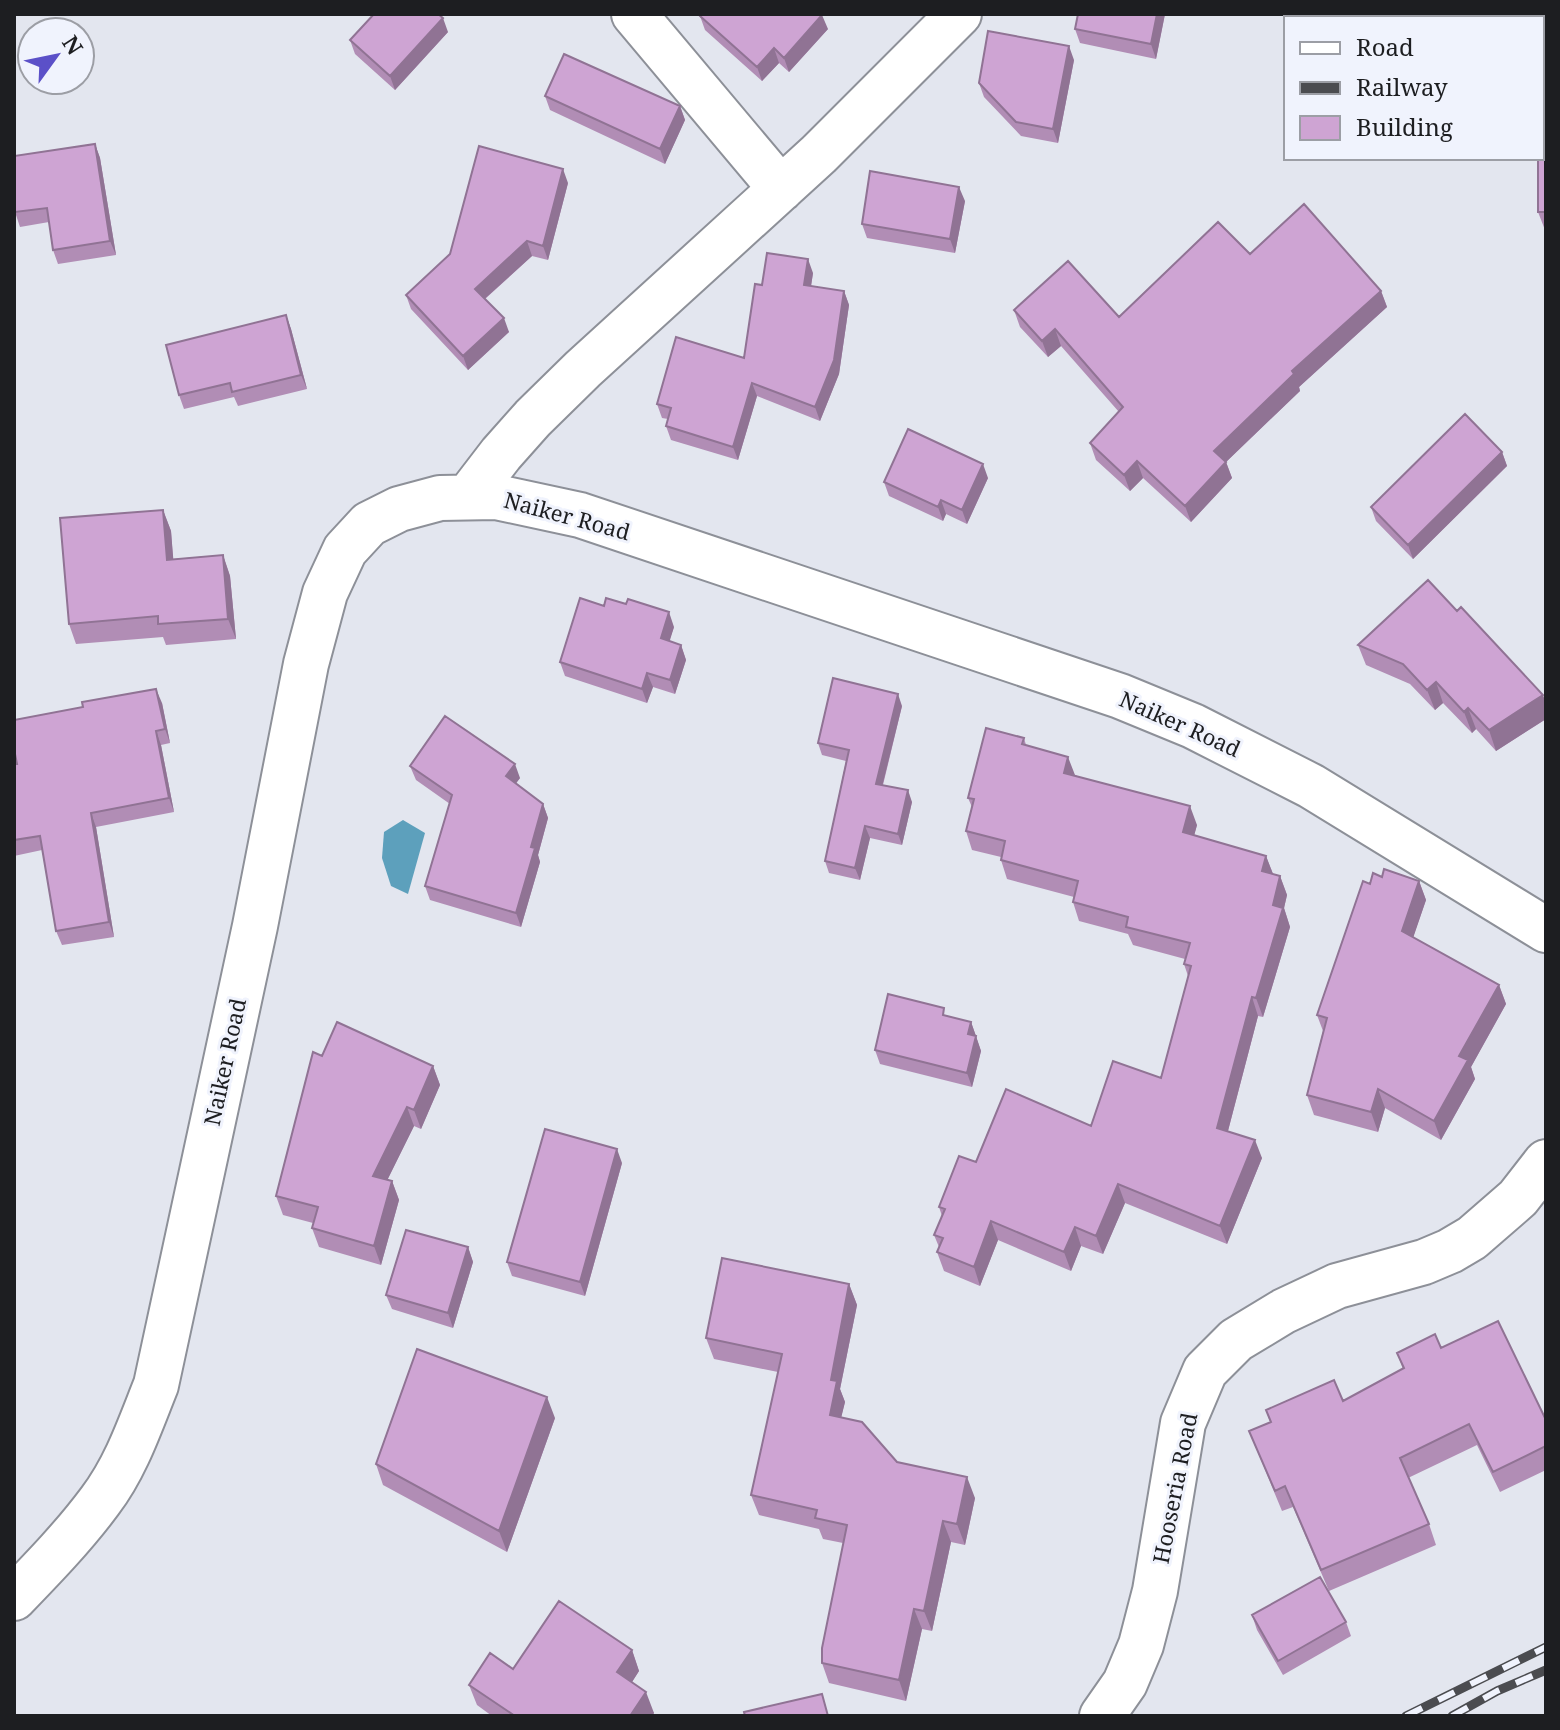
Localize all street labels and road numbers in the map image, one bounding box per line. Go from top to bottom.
street label: Naiker Road [501,484,634,546]
street label: Naiker Road [1115,683,1246,763]
street label: Naiker Road [196,995,252,1128]
street label: Hooseria Road [1145,1409,1203,1566]

